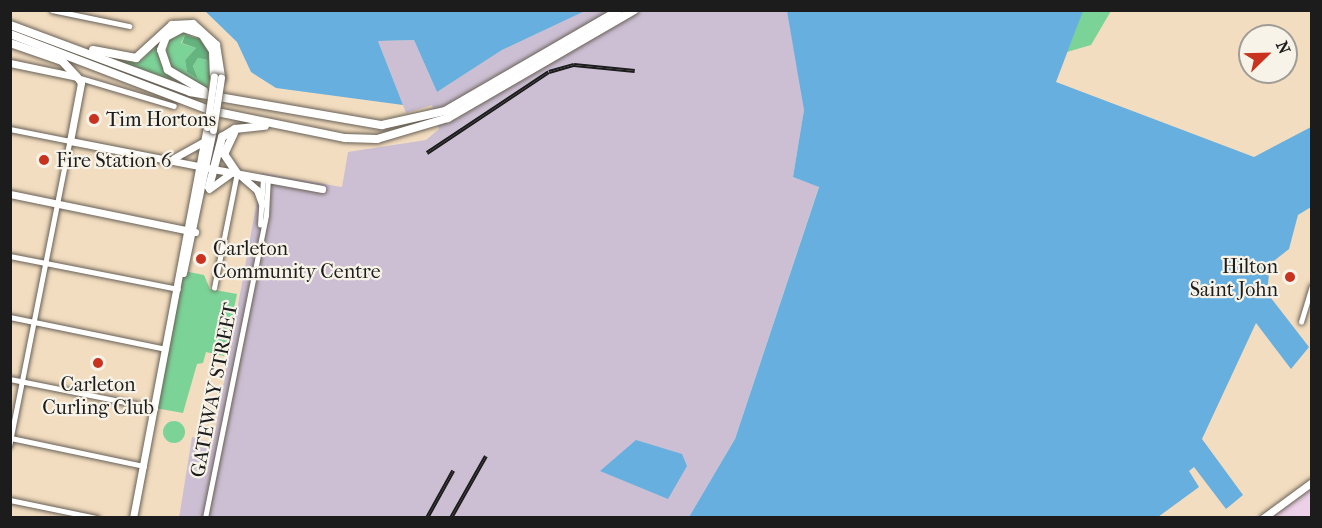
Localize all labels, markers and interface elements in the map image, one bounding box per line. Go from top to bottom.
north arrow [1238,24,1298,84]
text: N [1272,38,1294,57]
place label: Tim Hortons [106,107,216,131]
marker: Tim Hortons [87,112,101,126]
place label: Fire Station 6 [56,148,172,172]
marker: Fire Station 6 [37,153,51,167]
place label: Carleton Community Centre [213,236,381,283]
marker: Carleton Community Centre [194,252,208,266]
place label: Hilton Saint John [1190,254,1278,301]
marker: Hilton Saint John [1283,270,1297,284]
street label: GATEWAY STREET [185,301,243,479]
marker: Carleton Curling Club [91,356,105,370]
place label: Carleton Curling Club [42,372,154,419]

